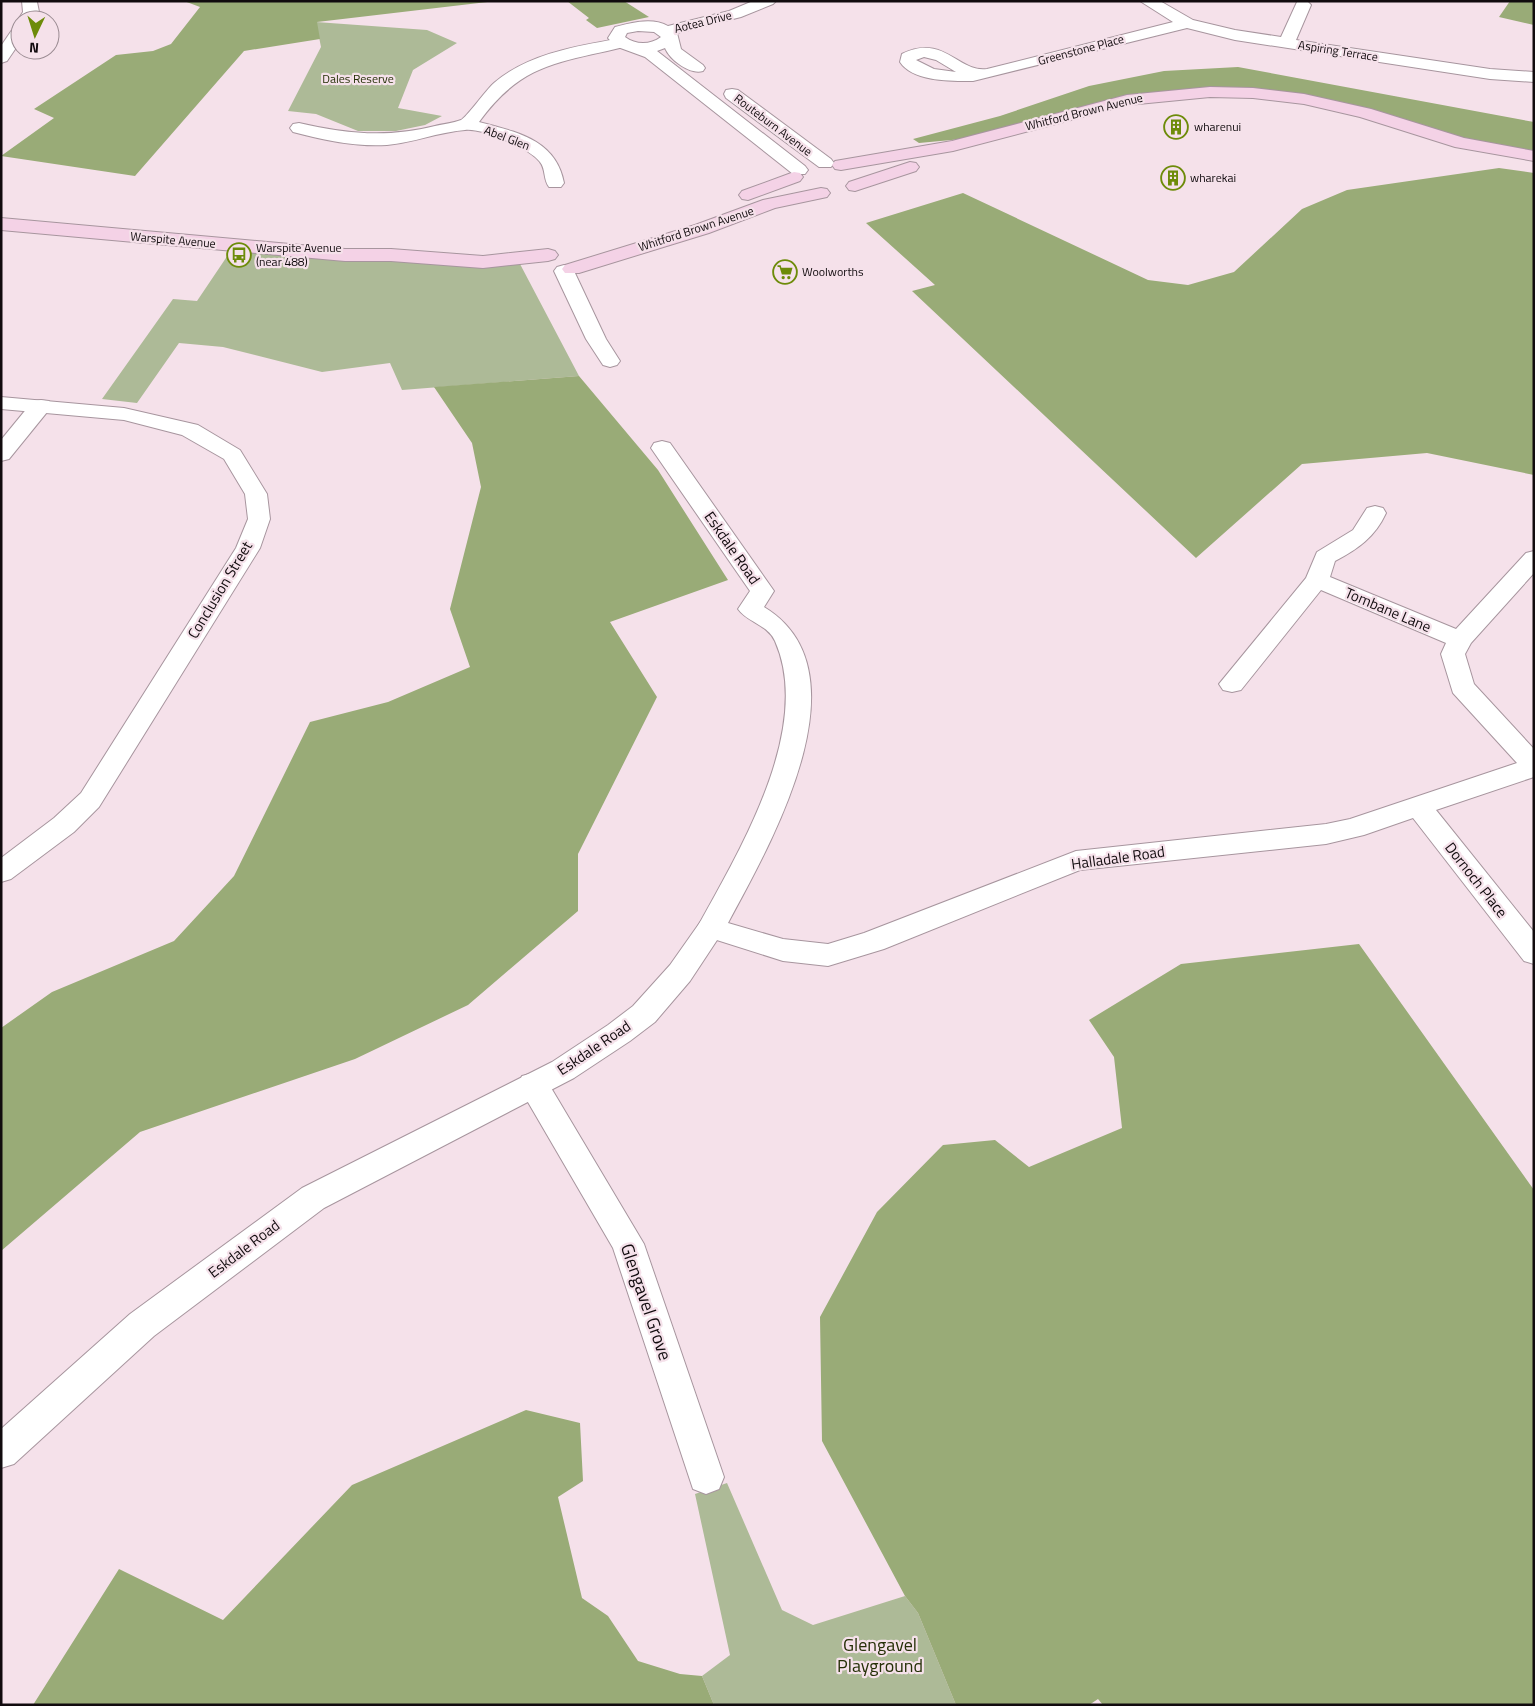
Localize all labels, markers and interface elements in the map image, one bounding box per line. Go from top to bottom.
street label: Aotea Drive [672,5,734,38]
north arrow [10,10,60,60]
street label: Greenstone Place [1036,29,1126,70]
street label: Aspiring Terrace [1297,35,1379,66]
text: N [28,38,40,59]
park label: Dales Reserve [322,69,394,88]
street label: Whitford Brown Avenue [1023,88,1145,135]
street label: Routeburn Avenue [730,89,816,160]
building icon: wharenui [1163,114,1189,140]
place label: wharenui [1194,117,1241,136]
street label: Abel Glen [482,120,533,155]
building icon: wharekai [1160,165,1186,191]
place label: wharekai [1190,168,1236,187]
street label: Whitford Brown Avenue [636,201,756,256]
street label: Warspite Avenue [130,226,217,253]
place label: Warspite Avenue (near 488) [256,238,342,271]
bus stop icon: Warspite Avenue (near 488) [226,242,252,268]
supermarket icon: Woolworths [772,259,798,285]
place label: Woolworths [802,262,864,281]
street label: Eskdale Road [699,506,766,589]
street label: Conclusion Street [181,536,258,643]
street label: Tombane Lane [1342,581,1435,638]
street label: Dornoch Place [1439,837,1513,922]
street label: Halladale Road [1070,840,1166,875]
street label: Eskdale Road [552,1014,635,1081]
street label: Eskdale Road [203,1214,284,1283]
street label: Glengavel Grove [614,1240,679,1364]
park label: Glengavel Playground [837,1631,923,1679]

